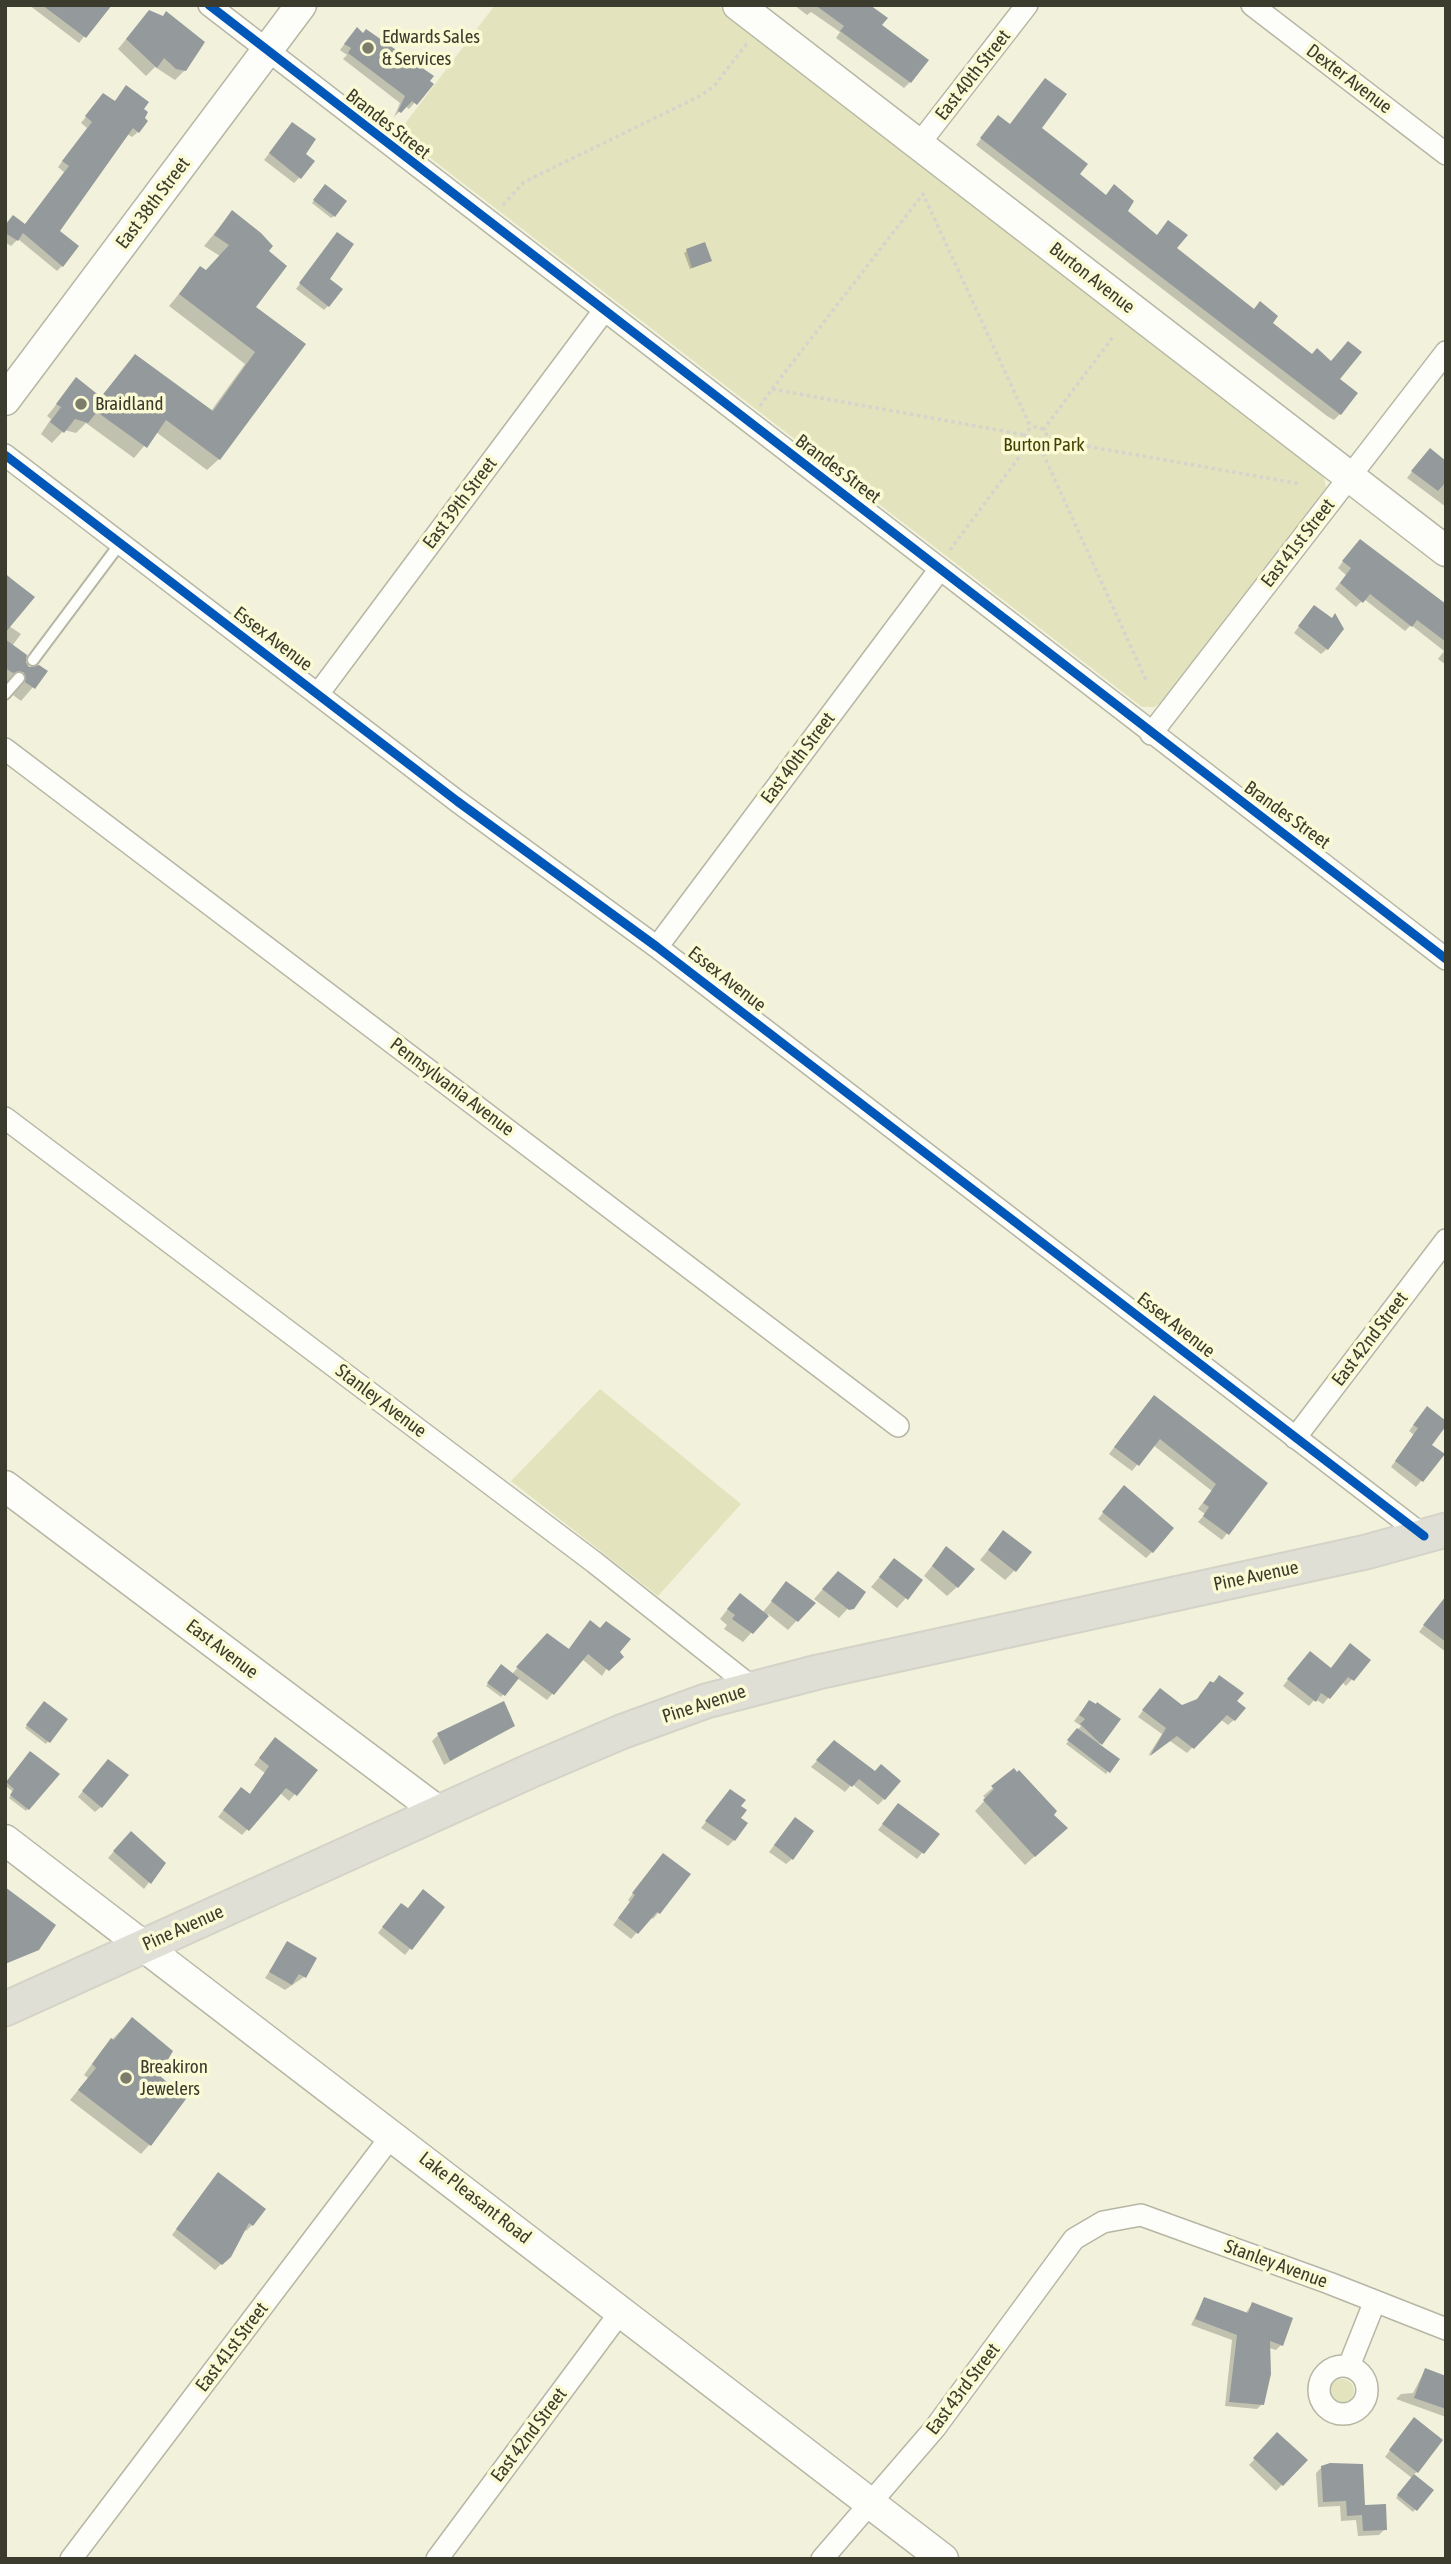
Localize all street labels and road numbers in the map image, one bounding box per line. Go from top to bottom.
street label: East 40th Street [931,25,1015,125]
street label: Dexter Avenue [1302,39,1396,119]
street label: Brandes Street [341,84,435,164]
street label: East 38th Street [111,153,195,253]
street label: Burton Avenue [1045,238,1139,318]
street label: Brandes Street [791,430,885,508]
street label: East 39th Street [418,453,502,553]
street label: East 41st Street [1256,494,1340,592]
street label: Essex Avenue [229,602,317,676]
street label: East 40th Street [756,708,840,808]
street label: Brandes Street [1239,776,1335,854]
street label: Essex Avenue [683,941,771,1017]
street label: Pennsylvania Avenue [385,1033,519,1141]
street label: Essex Avenue [1132,1287,1220,1363]
street label: East 42nd Street [1327,1287,1413,1391]
street label: Stanley Avenue [331,1359,431,1443]
street label: Pine Avenue [1211,1556,1301,1596]
street label: East Avenue [181,1615,263,1683]
street label: Pine Avenue [659,1680,749,1728]
street label: Pine Avenue [139,1900,227,1956]
street label: Lake Pleasant Road [414,2147,536,2249]
street label: Stanley Avenue [1221,2235,1331,2293]
street label: East 41st Street [191,2298,273,2396]
street label: East 43rd Street [921,2339,1005,2439]
street label: East 42nd Street [486,2383,572,2487]

